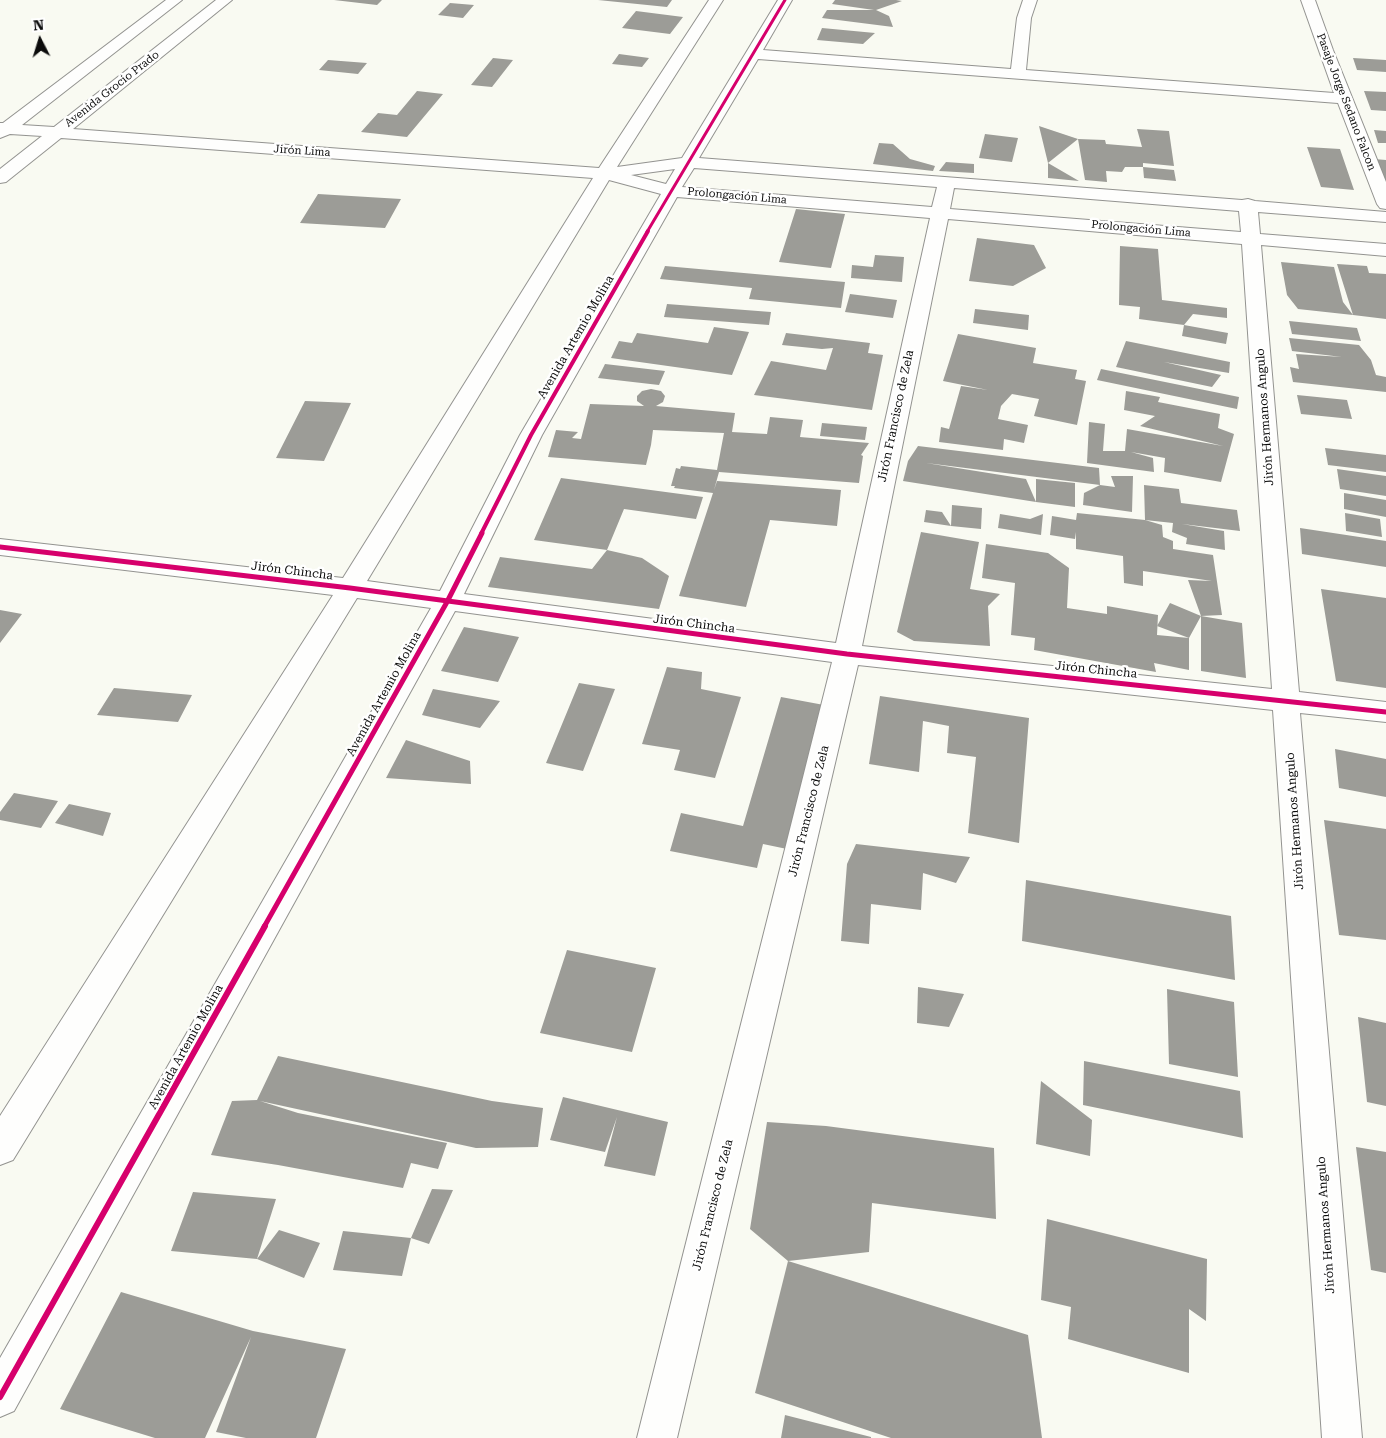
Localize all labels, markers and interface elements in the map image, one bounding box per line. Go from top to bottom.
north arrow [15,15,65,65]
text: N [33,17,45,33]
street label: Pasaje Jorge Sedano Falcon [1314,31,1378,173]
street label: Avenida Grocio Prado [62,48,162,130]
street label: Jirón Lima [273,142,331,160]
street label: Prolongación Lima [687,185,787,207]
street label: Prolongación Lima [1091,218,1191,240]
street label: Avenida Artemio Molina [535,273,617,401]
street label: Jirón Hermanos Angulo [1253,348,1277,486]
street label: Jirón Francisco de Zela [875,349,917,483]
street label: Jirón Chincha [250,559,334,583]
street label: Jirón Chincha [652,612,736,636]
street label: Avenida Artemio Molina [344,629,424,759]
street label: Jirón Chincha [1054,659,1138,681]
street label: Jirón Francisco de Zela [786,744,832,878]
street label: Jirón Hermanos Angulo [1283,752,1307,890]
street label: Avenida Artemio Molina [146,982,226,1112]
street label: Jirón Francisco de Zela [690,1138,736,1272]
street label: Jirón Hermanos Angulo [1314,1156,1338,1294]

